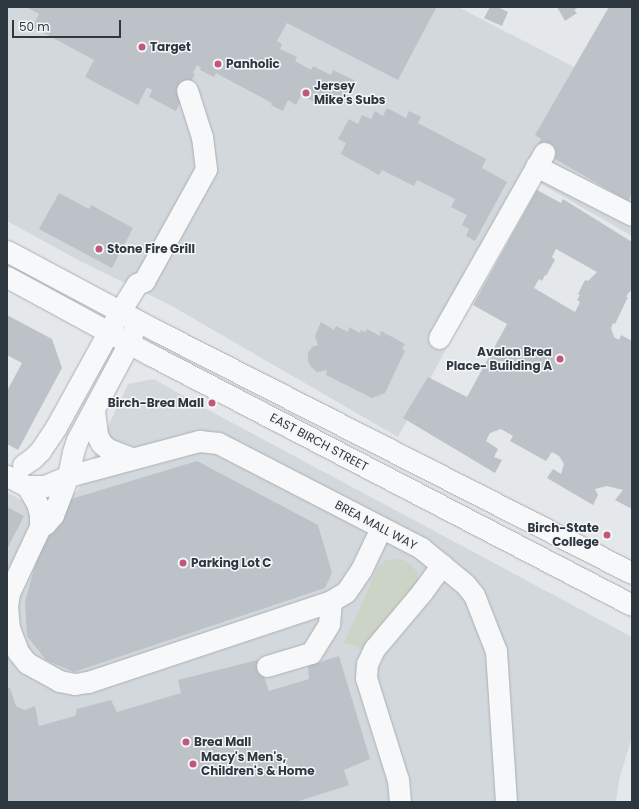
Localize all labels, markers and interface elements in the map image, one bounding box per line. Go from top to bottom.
scale bar [14,12,123,38]
text: 50 m [19,18,50,35]
place label: Target [150,40,191,54]
marker: Target [137,42,147,52]
place label: Panholic [226,57,280,71]
marker: Panholic [213,59,223,69]
place label: Jersey Mike's Subs [314,79,386,107]
marker: Jersey Mike's Subs [301,88,311,98]
place label: Stone Fire Grill [107,242,195,256]
marker: Stone Fire Grill [94,244,104,254]
place label: Avalon Brea Place- Building A [446,345,552,373]
marker: Avalon Brea Place- Building A [555,354,565,364]
place label: Birch-Brea Mall [108,396,204,410]
marker: Birch-Brea Mall [207,398,217,408]
street label: EAST BIRCH STREET [268,410,370,474]
street label: BREA MALL WAY [332,497,420,553]
place label: Birch-State College [527,521,599,549]
marker: Birch-State College [602,530,612,540]
place label: Parking Lot C [191,556,271,570]
marker: Parking Lot C [178,558,188,568]
place label: Brea Mall [194,735,251,749]
marker: Brea Mall [181,737,191,747]
place label: Macy's Men's, Children's & Home [201,750,315,778]
marker: Macy's Men's, Children's & Home [188,759,198,769]

